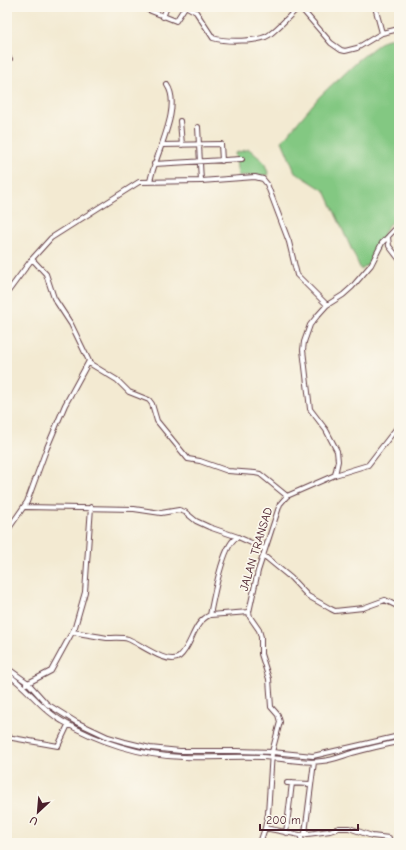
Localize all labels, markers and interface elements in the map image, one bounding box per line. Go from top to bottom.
street label: JALAN TRANSAD [237,505,275,593]
north arrow [18,792,58,832]
scale bar [260,806,358,832]
text: U [28,813,40,828]
text: 200 m [266,813,301,827]

